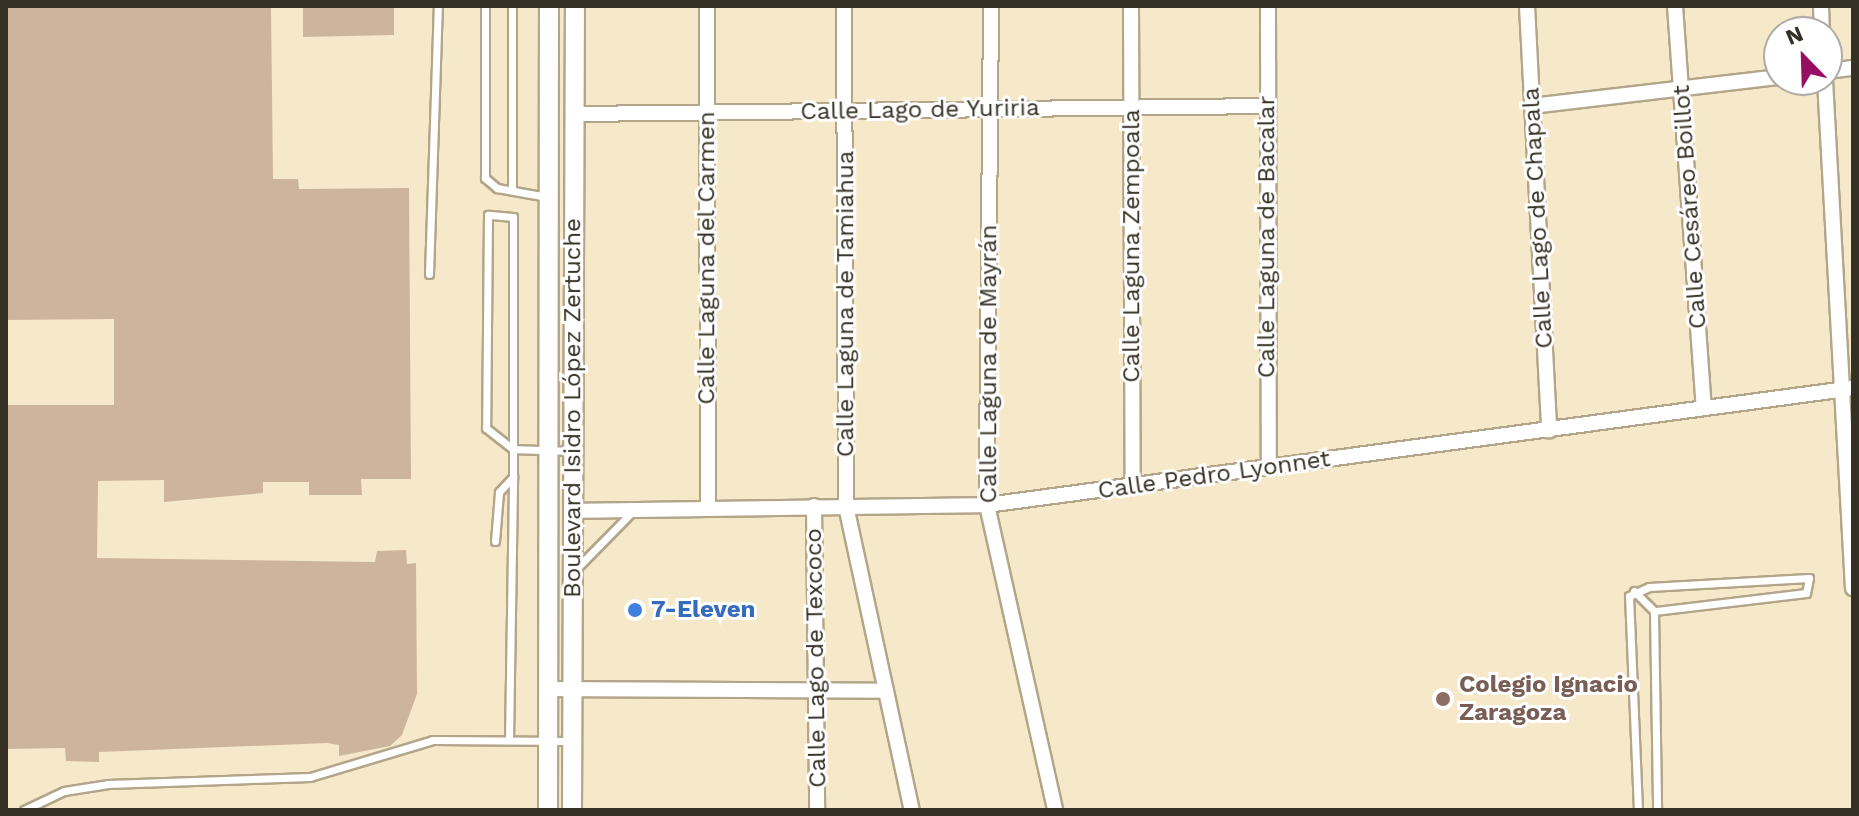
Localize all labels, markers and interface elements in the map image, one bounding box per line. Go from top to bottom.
north arrow [1763,16,1843,96]
text: N [1782,21,1807,50]
street label: Calle Cesáreo Boillot [1667,84,1713,330]
street label: Calle Lago de Chapala [1517,87,1559,349]
street label: Calle Lago de Yuriria [800,94,1040,126]
street label: Calle Laguna de Bacalar [1253,96,1281,378]
street label: Calle Laguna Zempoala [1118,109,1146,383]
street label: Calle Laguna del Carmen [693,111,721,405]
street label: Calle Laguna de Tamiahua [832,150,860,458]
street label: Boulevard Isidro López Zertuche [559,218,587,598]
street label: Calle Laguna de Mayrán [975,224,1003,504]
street label: Calle Pedro Lyonnet [1096,444,1332,506]
street label: Calle Lago de Texcoco [799,528,833,788]
place label: 7-Eleven [651,596,755,624]
marker: 7-Eleven [626,601,644,619]
place label: Colegio Ignacio Zaragoza [1459,671,1638,727]
marker: Colegio Ignacio Zaragoza [1434,690,1452,708]

